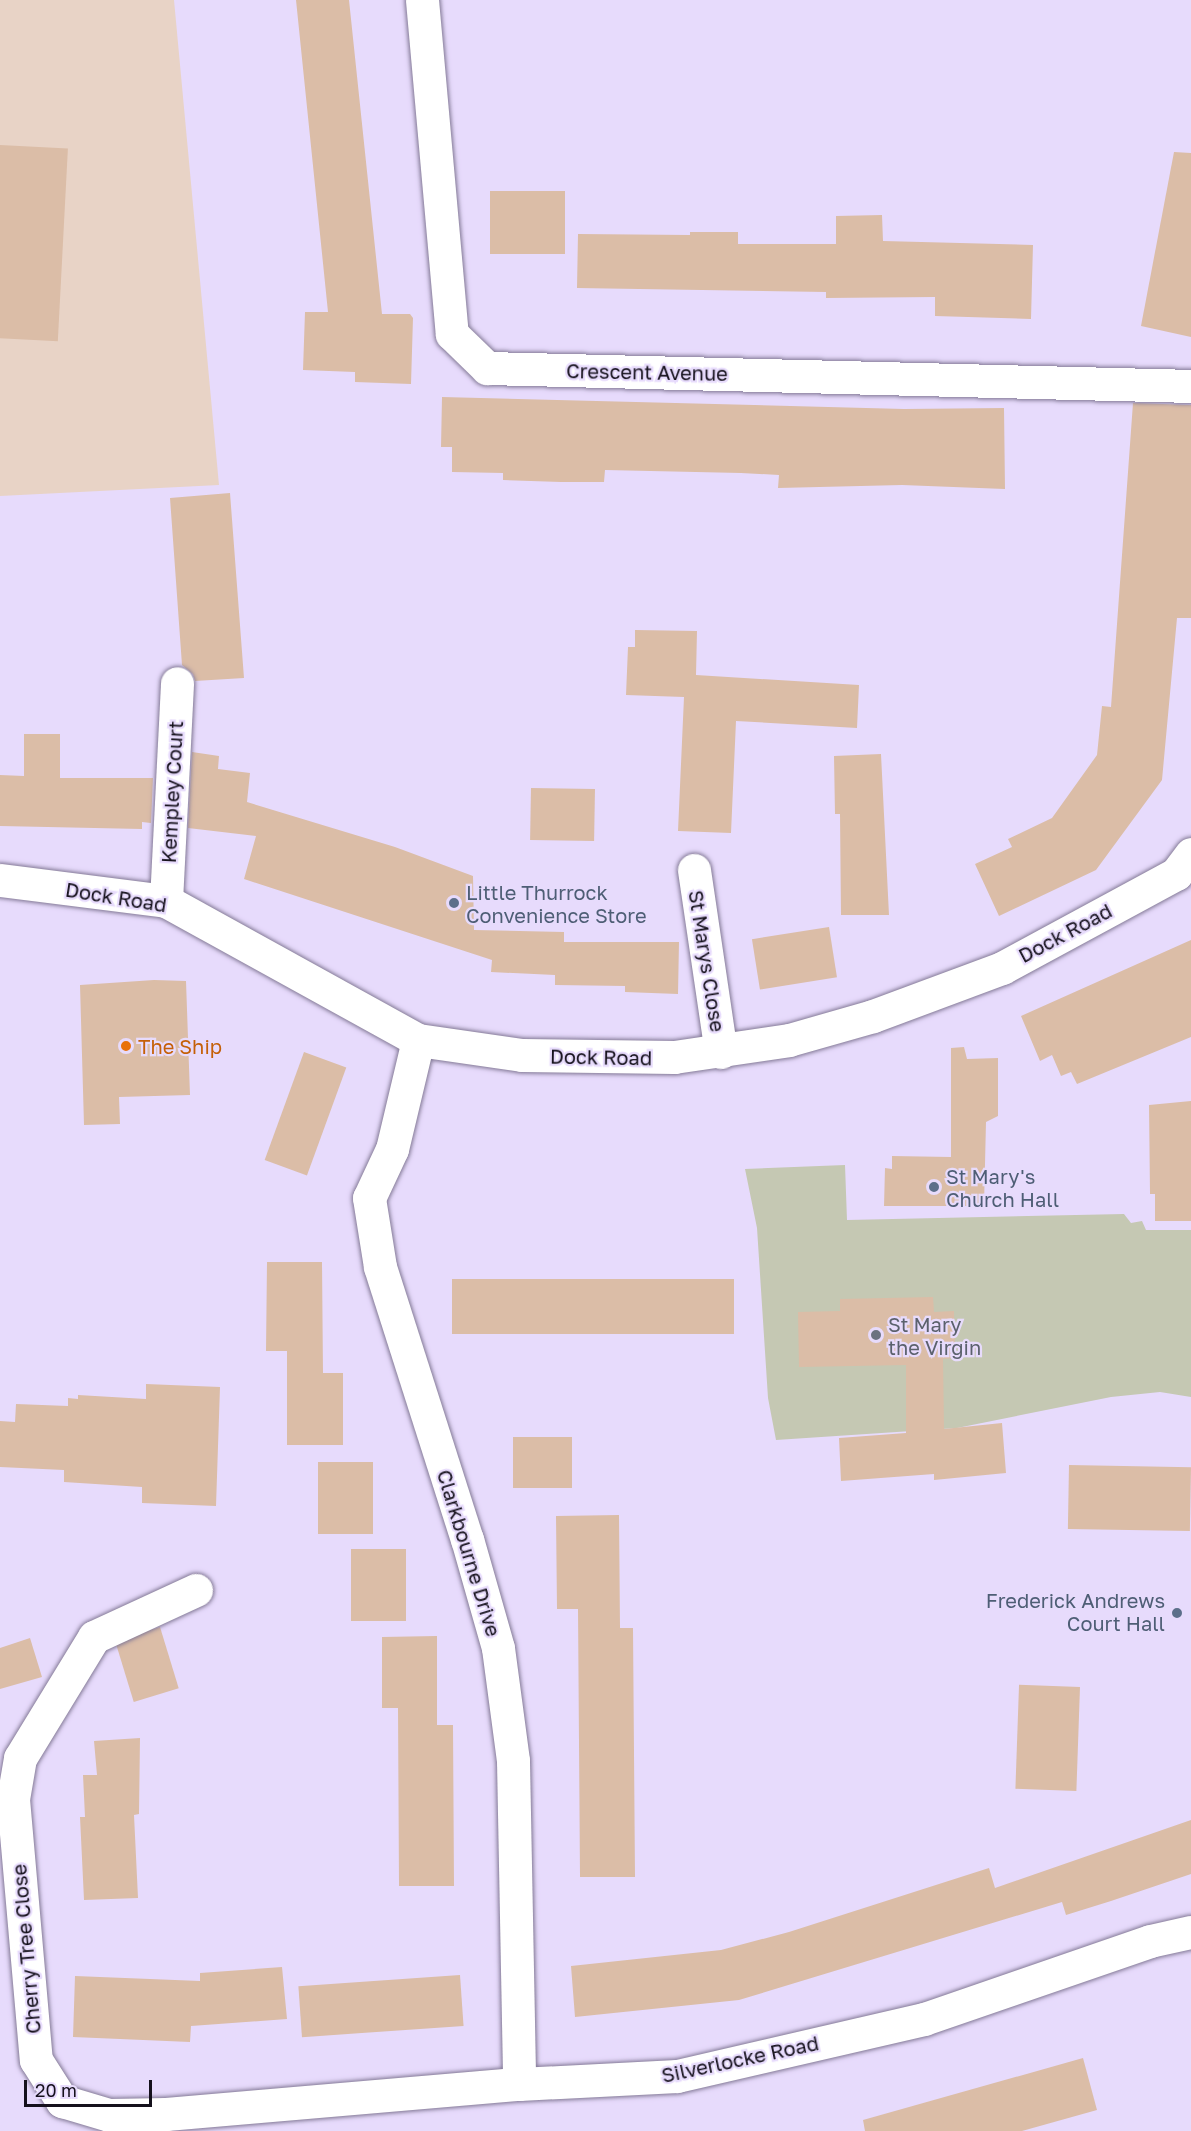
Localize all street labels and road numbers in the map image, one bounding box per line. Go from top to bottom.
street label: Crescent Avenue [566,359,728,385]
street label: Kempley Court [156,720,188,864]
street label: Dock Road [64,877,168,917]
street label: St Marys Close [684,888,730,1034]
street label: Dock Road [1014,898,1116,968]
street label: Dock Road [550,1044,652,1070]
street label: Clarkbourne Drive [432,1467,506,1639]
street label: Cherry Tree Close [7,1863,45,2035]
street label: Silverlocke Road [659,2031,821,2087]

